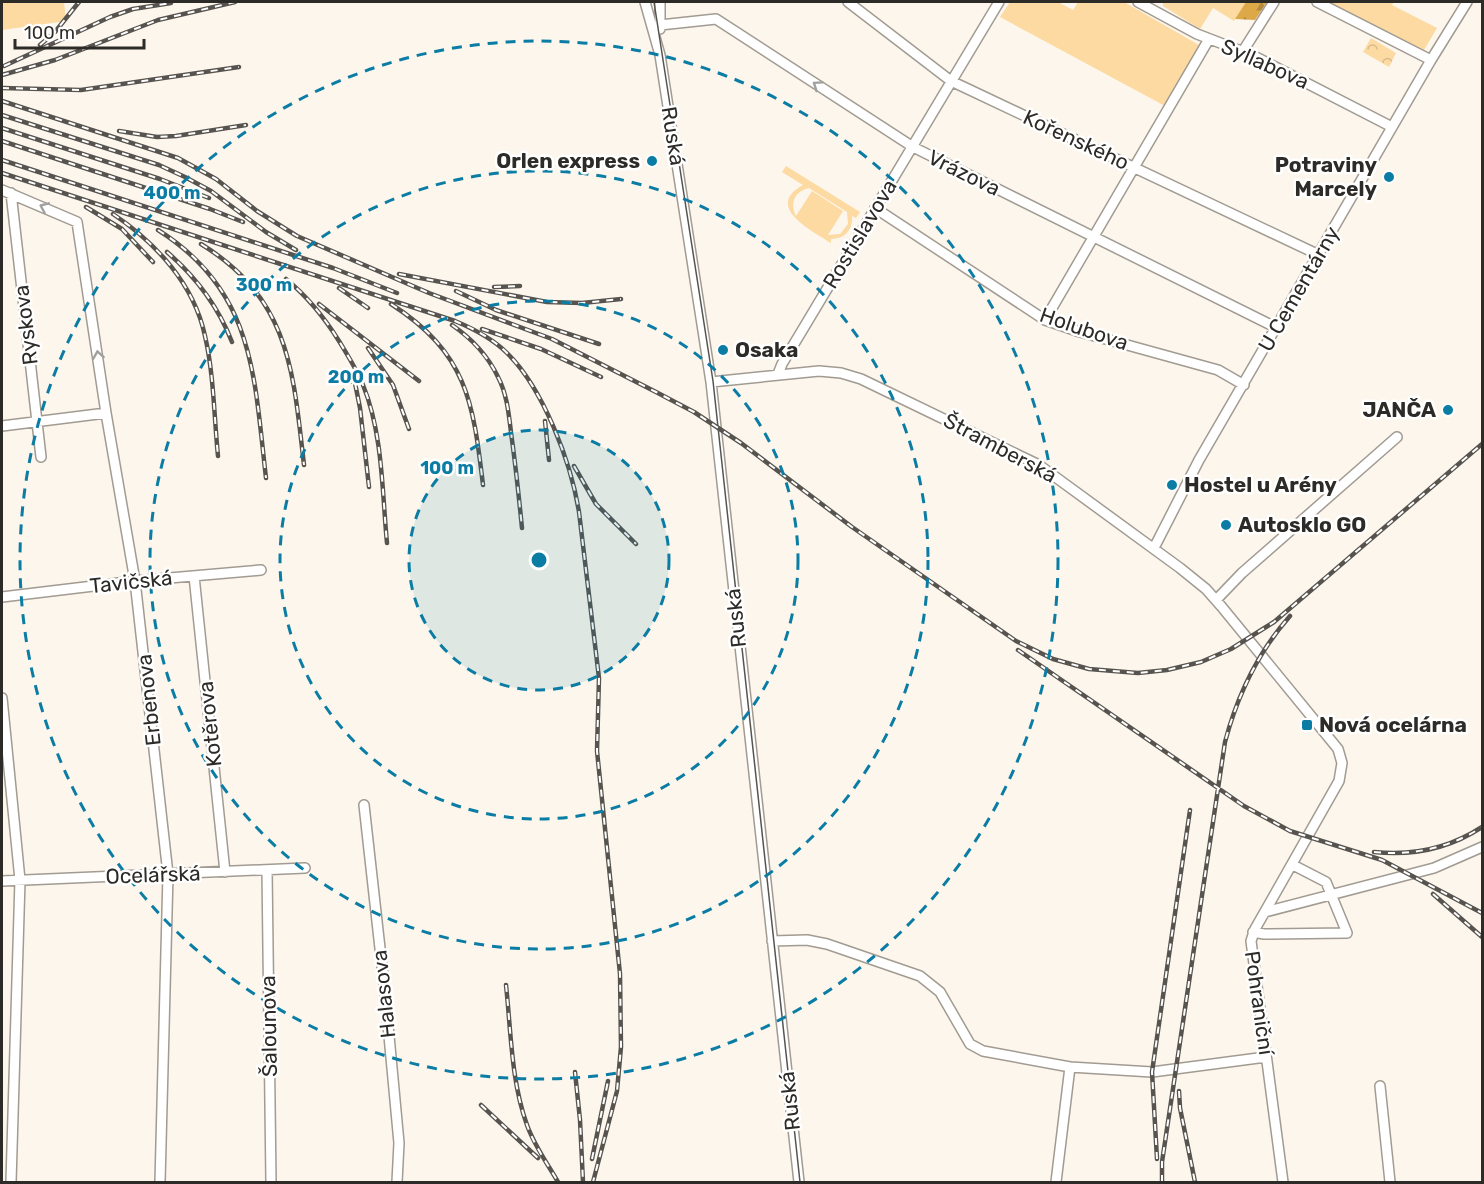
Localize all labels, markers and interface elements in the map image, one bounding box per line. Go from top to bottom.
scale bar [15,12,144,50]
text: 100 m [24,22,75,44]
street label: Syllabova [1217,33,1313,94]
one-way arrow [812,81,823,92]
street label: Kořenského [1019,104,1133,175]
street label: Ruská [657,105,690,167]
street label: Vrázova [924,144,1004,201]
place label: Orlen express [496,148,640,173]
place label: Potraviny Marcely [1275,152,1377,201]
marker: Orlen express [645,154,659,168]
marker: Potraviny Marcely [1382,170,1396,184]
street label: Rostislavova [817,175,902,293]
text: 400 m [143,182,201,204]
one-way arrow [39,203,50,215]
street label: U Cementárny [1253,221,1345,356]
text: 300 m [236,274,292,296]
street label: Ryskova [8,284,43,367]
street label: Holubova [1037,302,1132,355]
place label: Osaka [735,337,798,362]
marker: Osaka [716,343,730,357]
one-way arrow [92,351,104,360]
text: 200 m [328,366,384,388]
place label: JANČA [1363,397,1436,422]
marker: JANČA [1441,403,1455,417]
street label: Štramberská [939,407,1061,488]
text: 100 m [420,457,474,479]
place label: Hostel u Arény [1184,472,1337,497]
marker: Hostel u Arény [1165,478,1179,492]
place label: Autosklo GO [1238,512,1366,537]
marker: Autosklo GO [1219,518,1233,532]
centre of rings [529,550,549,570]
street label: Tavičská [88,565,173,598]
street label: Ruská [720,587,751,649]
street label: Erbenova [131,653,166,747]
street label: Kotěrova [193,680,226,768]
place label: Nová ocelárna [1319,712,1467,737]
marker: Nová ocelárna [1300,718,1314,732]
street label: Ocelářská [105,860,201,889]
street label: Halasova [366,949,401,1039]
street label: Pohraniční [1240,949,1279,1057]
street label: Šalounova [255,975,282,1077]
street label: Ruská [774,1070,805,1132]

